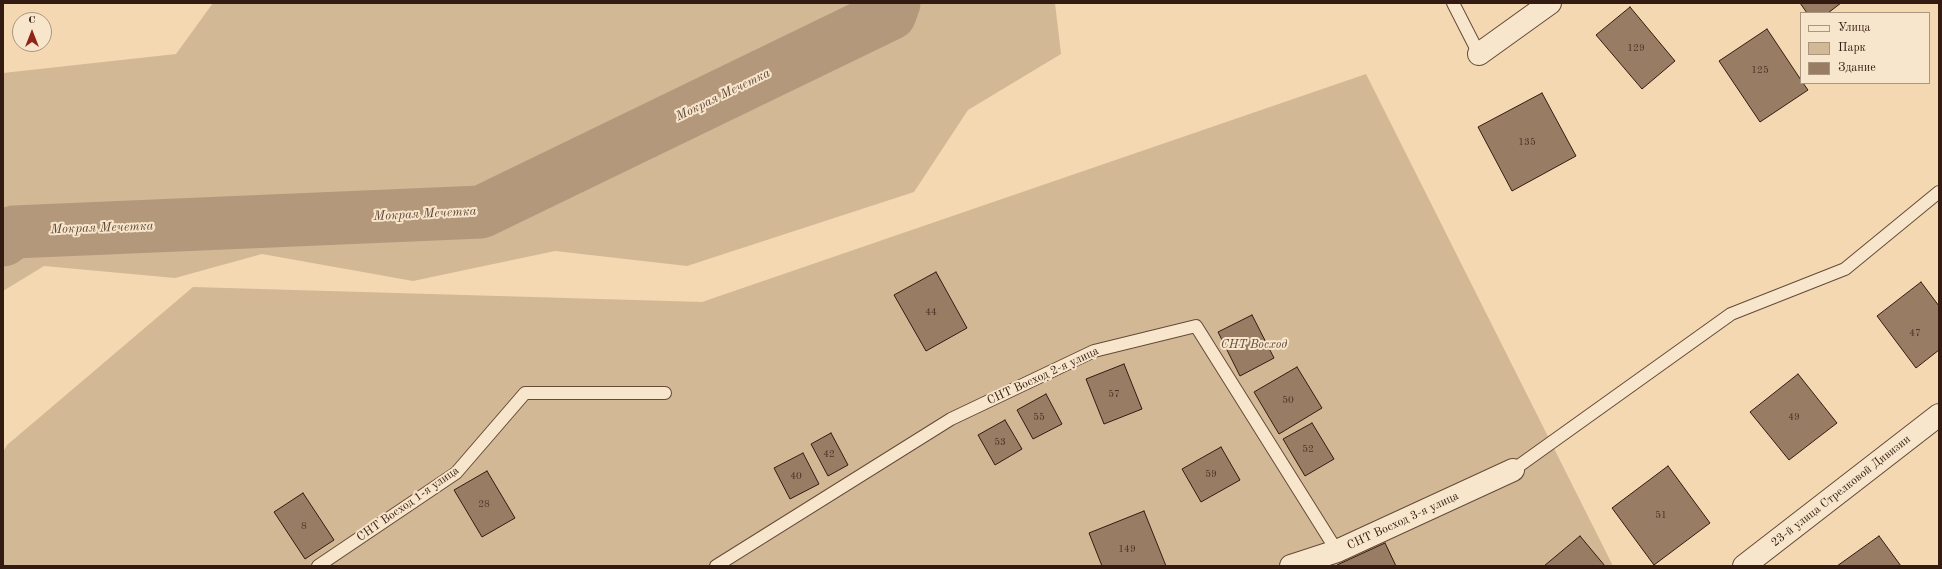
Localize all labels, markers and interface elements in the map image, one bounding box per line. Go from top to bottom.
north arrow [12,12,52,52]
legend [1800,12,1930,84]
text: С [28,15,36,26]
text: Улица [1838,22,1871,34]
house number: 129 [1627,42,1645,54]
text: Парк [1838,42,1866,54]
text: Здание [1838,62,1876,74]
house number: 125 [1751,64,1769,76]
water label: Мокрая Мечетка [673,65,773,125]
house number: 135 [1518,136,1536,148]
water label: Мокрая Мечетка [373,204,477,224]
water label: Мокрая Мечетка [50,218,154,238]
house number: 44 [925,306,937,318]
house number: 47 [1909,327,1921,339]
park label: СНТ Восход [1221,338,1287,352]
street label: СНТ Восход 2-я улица [985,344,1101,408]
house number: 57 [1108,388,1120,400]
house number: 50 [1282,394,1294,406]
house number: 55 [1033,411,1045,423]
house number: 49 [1788,411,1800,423]
street label: 23-й улица Стрелковой Дивизии [1768,432,1914,550]
house number: 53 [994,436,1006,448]
house number: 52 [1302,443,1314,455]
house number: 42 [823,448,835,460]
street label: СНТ Восход 1-я улица [354,463,462,545]
house number: 59 [1205,468,1217,480]
house number: 40 [790,470,802,482]
street label: СНТ Восход 3-я улица [1345,489,1461,553]
house number: 28 [478,498,490,510]
house number: 51 [1655,509,1667,521]
house number: 8 [301,520,307,532]
house number: 149 [1118,543,1136,555]

